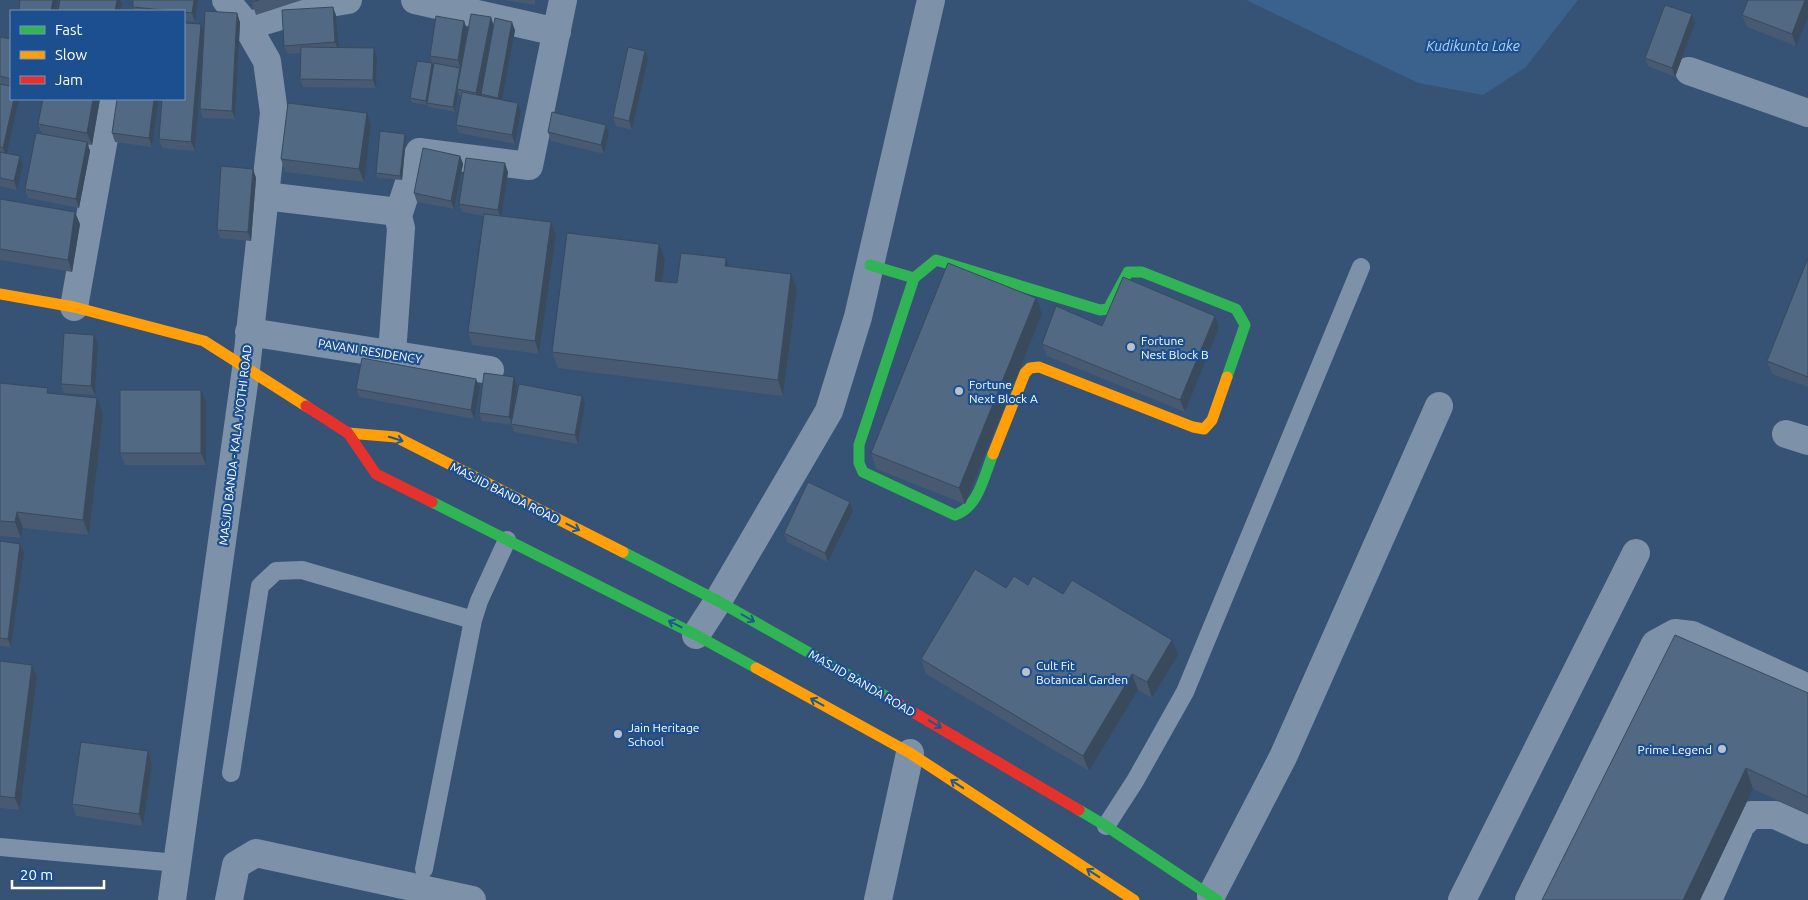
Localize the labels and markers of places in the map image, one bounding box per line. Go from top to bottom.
place label: Fortune Nest Block B [1141,334,1209,361]
marker: Fortune Nest Block B [1125,341,1137,353]
place label: Fortune Next Block A [969,378,1038,405]
marker: Fortune Next Block A [953,385,965,397]
place label: Cult Fit Botanical Garden [1036,659,1128,686]
marker: Cult Fit Botanical Garden [1020,666,1032,678]
place label: Jain Heritage School [628,721,699,748]
marker: Jain Heritage School [612,728,624,740]
place label: Prime Legend [1638,743,1712,756]
marker: Prime Legend [1716,743,1728,755]

